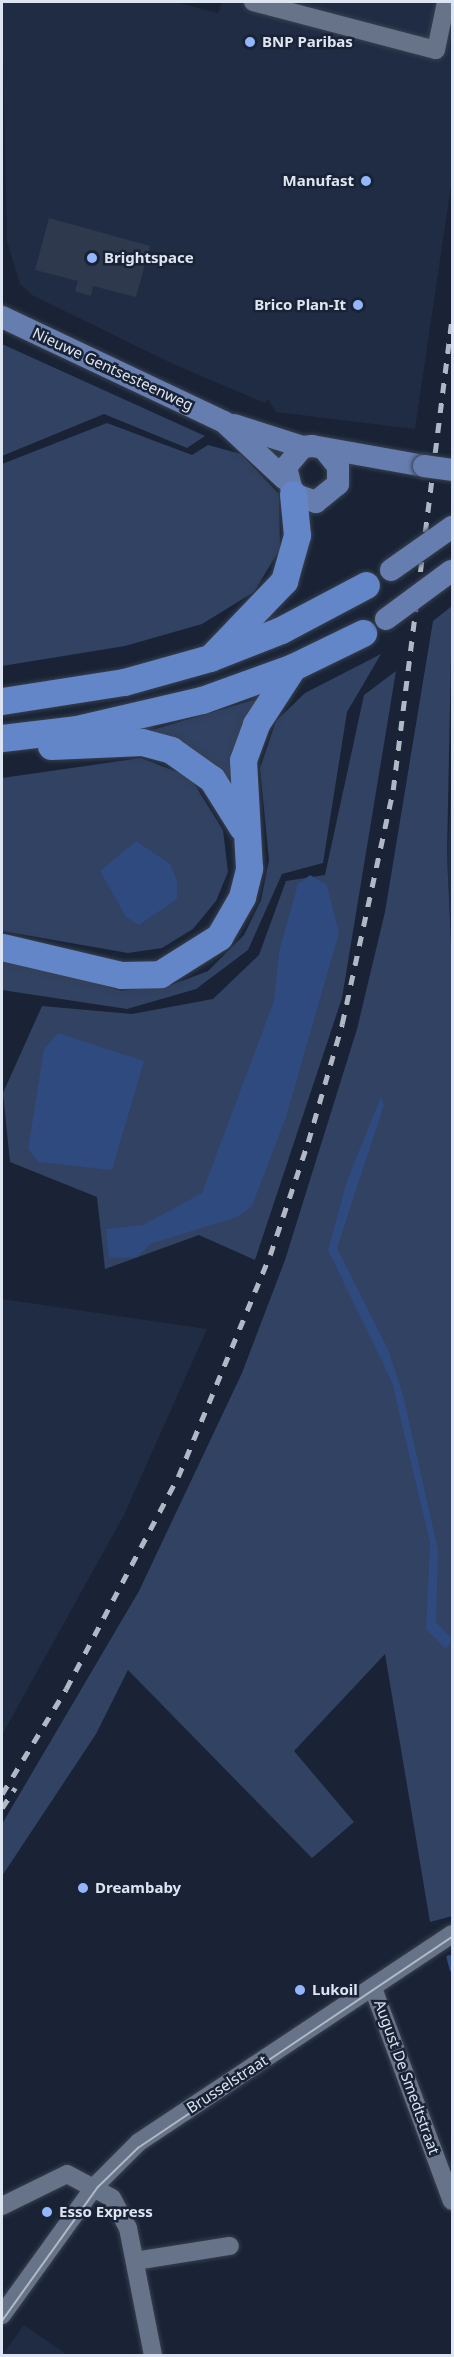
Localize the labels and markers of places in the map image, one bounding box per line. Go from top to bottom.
place label: BNP Paribas [262,33,353,51]
marker: BNP Paribas [243,35,257,49]
place label: Manufast [283,172,354,190]
marker: Manufast [359,174,373,188]
place label: Brightspace [104,249,194,267]
marker: Brightspace [85,251,99,265]
place label: Brico Plan-It [254,296,346,314]
marker: Brico Plan-It [351,298,365,312]
place label: Dreambaby [95,1879,181,1897]
marker: Dreambaby [76,1881,90,1895]
place label: Lukoil [312,1981,358,1999]
marker: Lukoil [293,1983,307,1997]
place label: Esso Express [59,2203,153,2221]
marker: Esso Express [40,2205,54,2219]

